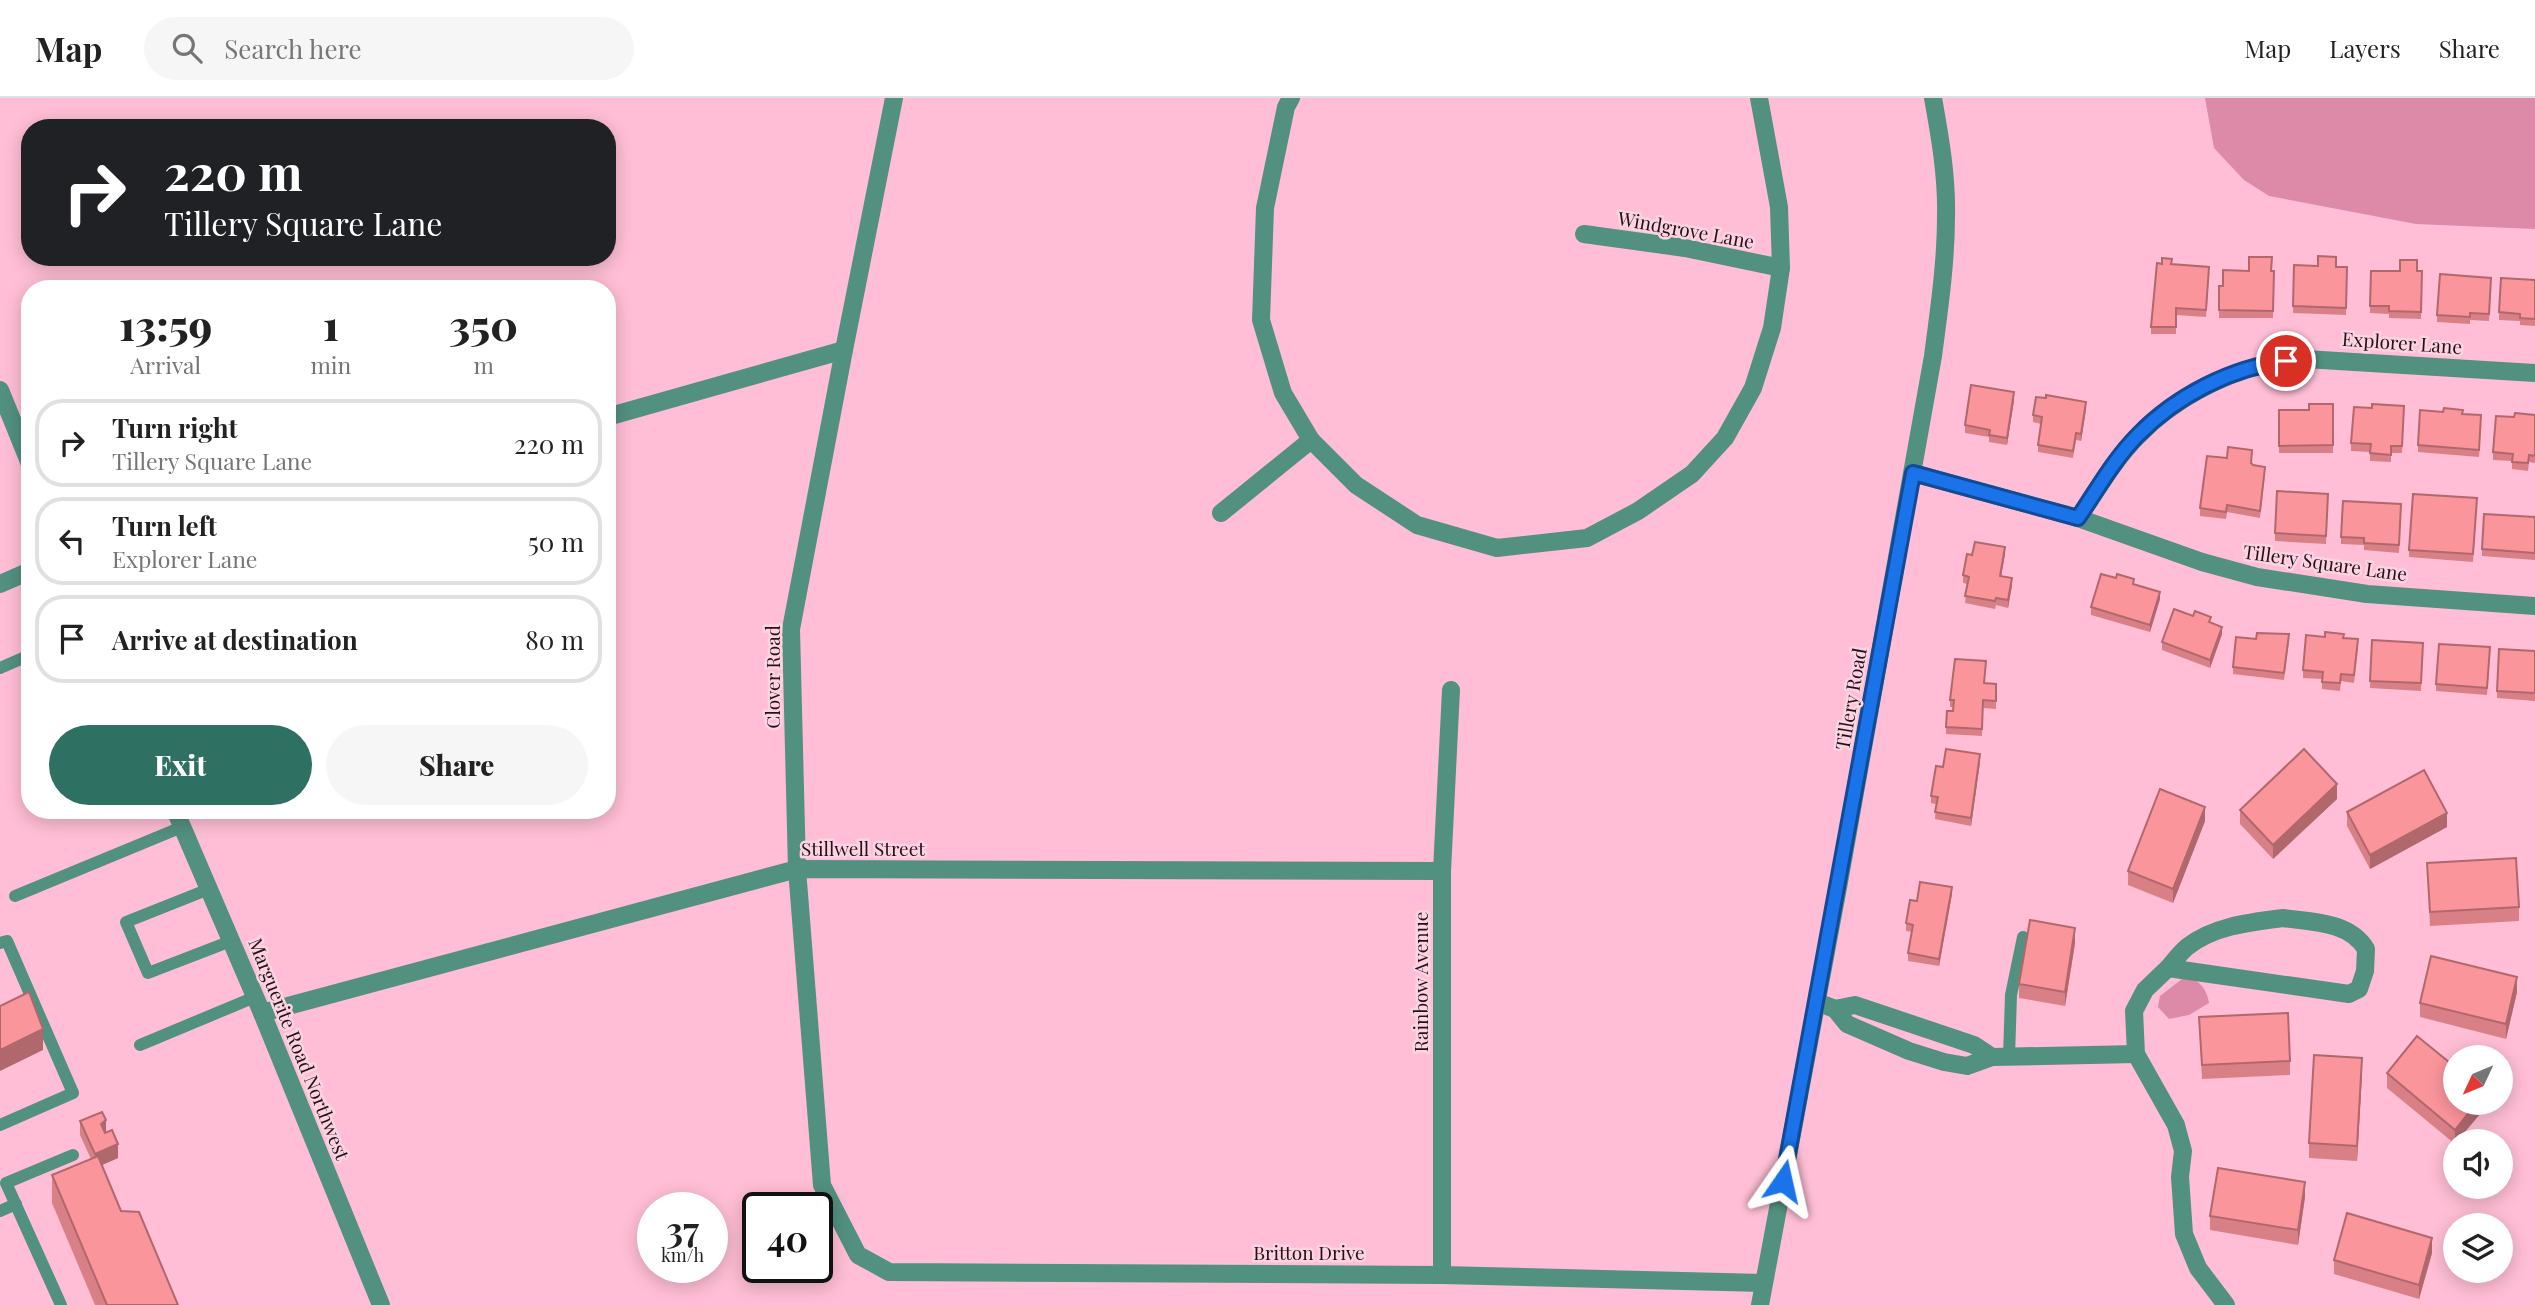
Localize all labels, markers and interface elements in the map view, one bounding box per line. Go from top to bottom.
search box [144,17,634,80]
text: Map [35,26,102,70]
icon: search [168,29,206,67]
text: Search here [224,31,362,66]
text: Map [2245,32,2291,64]
text: Layers [2329,32,2401,64]
text: Share [2439,32,2500,64]
text: 220 m [164,138,303,203]
icon: right [49,147,140,238]
text: Tillery Square Lane [164,201,443,244]
street label: Windgrove Lane [1615,204,1756,254]
text: 13:59 [119,296,212,352]
text: 1 [323,296,339,352]
text: 350 [449,296,518,352]
street label: Explorer Lane [2341,325,2463,359]
pin [2256,331,2316,391]
icon: arrive [2267,342,2305,380]
text: Arrival [130,349,201,380]
text: min [310,349,351,380]
text: m [473,349,494,380]
text: Turn right [112,410,238,445]
icon: right [53,424,91,462]
text: 220 m [514,426,584,461]
text: Tillery Square Lane [112,445,312,476]
text: Turn left [112,508,217,543]
icon: left [53,522,91,560]
text: 50 m [528,524,584,559]
street label: Tillery Square Lane [2241,538,2409,586]
text: Explorer Lane [112,543,258,574]
icon: arrive [53,620,91,658]
text: Arrive at destination [112,622,358,657]
text: 80 m [525,622,584,657]
street label: Clover Road [759,625,785,729]
street label: Tillery Road [1828,646,1872,752]
button: Exit [49,725,312,805]
button: Share [326,725,588,805]
street label: Stillwell Street [801,835,925,861]
street label: Rainbow Avenue [1407,912,1433,1052]
street label: Marguerite Road Northwest [243,934,356,1164]
north arrow [2443,1045,2513,1115]
map controls [2443,1045,2513,1283]
button: sound [2443,1129,2513,1199]
position arrow [1746,1144,1820,1218]
speed limit sign: 40 [742,1192,833,1283]
text: 37 [666,1205,699,1252]
button: layers [2443,1213,2513,1283]
street label: Britton Drive [1253,1239,1365,1265]
text: km/h [661,1243,704,1267]

